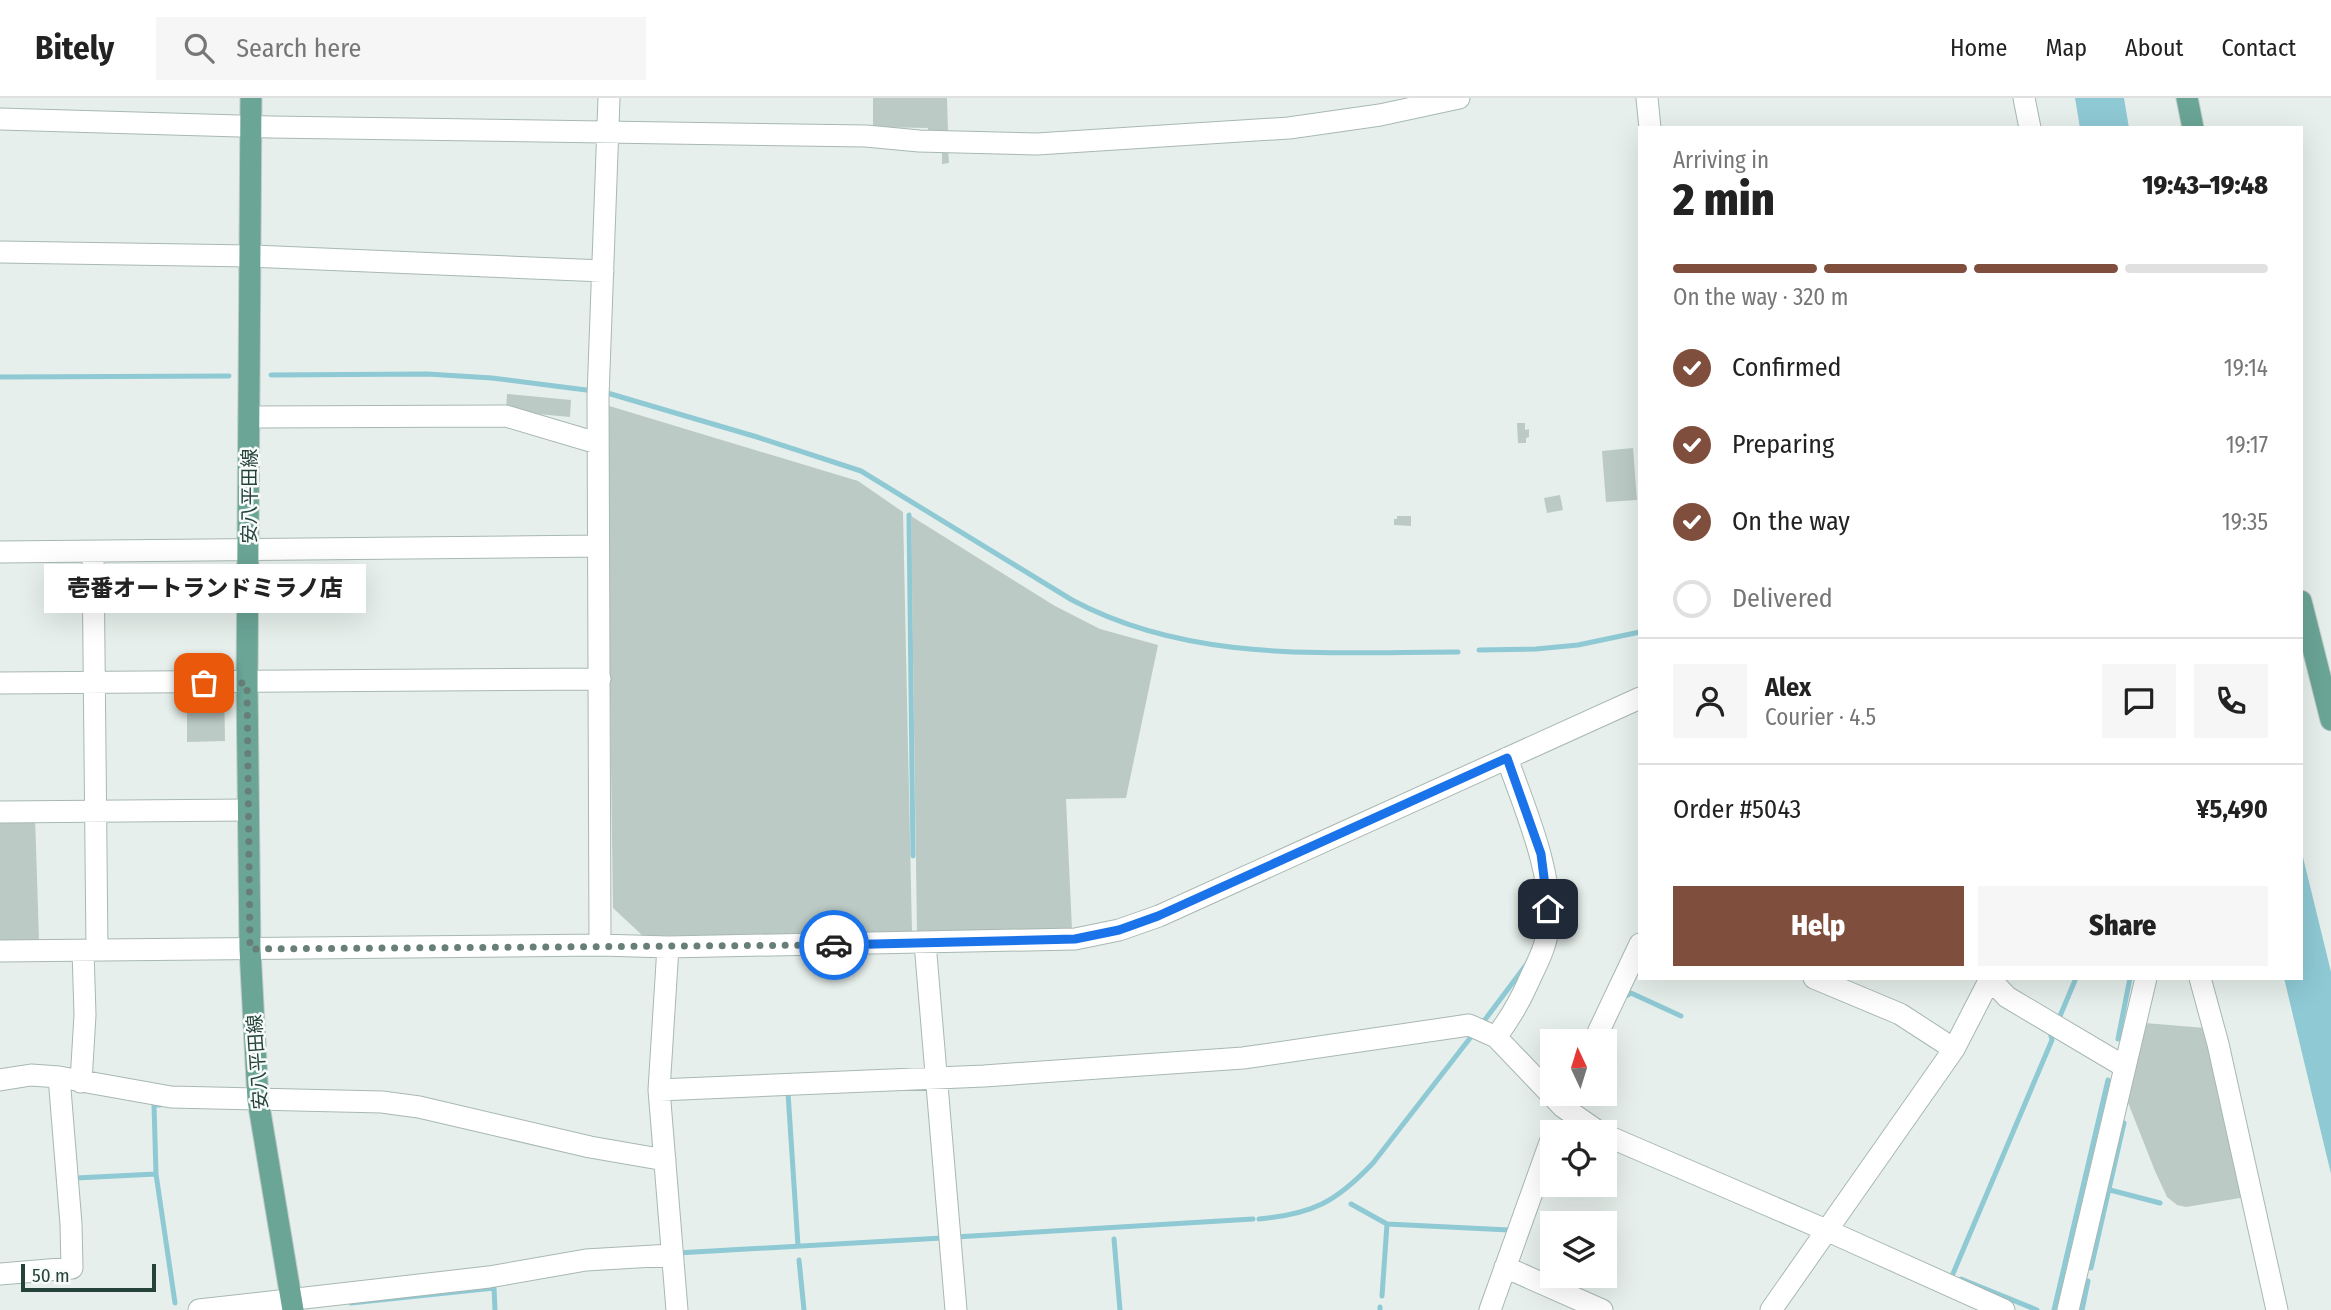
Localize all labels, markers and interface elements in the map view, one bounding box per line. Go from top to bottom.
search box [156,17,646,80]
text: Bitely [35,28,114,68]
icon: search [180,29,218,67]
text: Search here [236,33,361,64]
text: Home [1950,34,2007,62]
text: Map [2045,34,2087,62]
text: About [2125,34,2183,62]
text: Contact [2221,34,2296,62]
text: Arriving in [1673,146,1769,174]
text: 19:43–19:48 [2142,170,2268,201]
text: 2 min [1673,172,1775,227]
text: On the way · 320 m [1673,283,1848,311]
icon: check [1673,349,1711,387]
text: Confirmed [1732,352,1842,383]
text: 19:14 [2224,354,2268,382]
icon: check [1673,426,1711,464]
text: Preparing [1732,429,1834,460]
text: 19:17 [2226,431,2268,459]
street label: 安八平田線 [238,448,261,544]
icon: check [1673,503,1711,541]
text: On the way [1732,506,1850,537]
text: 19:35 [2222,508,2268,536]
callout: 壱番オートランドミラノ店 [43,564,365,613]
text: 壱番オートランドミラノ店 [67,574,343,602]
text: Delivered [1732,583,1833,614]
pin [174,653,234,713]
icon: bag [185,664,223,702]
button: person [1673,664,1747,738]
button: chat [2102,664,2176,738]
button: phone [2194,664,2268,738]
text: Alex [1765,672,1811,703]
text: Courier · 4.5 [1765,703,1876,731]
text: Order #5043 [1673,794,1801,825]
text: ¥5,490 [2196,794,2268,825]
pin [1518,879,1578,939]
button: Help [1673,886,1964,966]
button: Share [1978,886,2268,966]
icon: home [1529,890,1567,928]
courier [799,910,869,980]
icon: car [815,926,853,964]
street label: 安八平田線 [243,1014,272,1110]
north arrow [1540,1029,1617,1106]
map controls [1540,1029,1617,1288]
button: locate [1540,1120,1617,1197]
button: layers [1540,1211,1617,1288]
scale bar [21,1261,156,1293]
text: 50 m [32,1264,70,1287]

